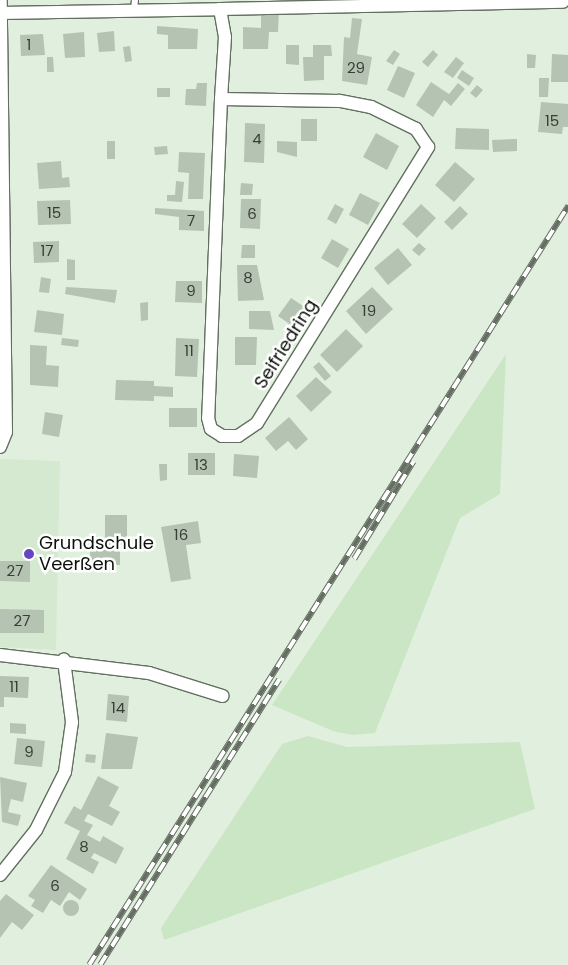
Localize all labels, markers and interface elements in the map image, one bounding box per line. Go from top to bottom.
house number: 1 [27,36,31,54]
house number: 29 [347,59,365,77]
house number: 15 [545,112,559,130]
house number: 4 [252,130,262,148]
house number: 15 [47,204,61,222]
house number: 6 [247,205,257,223]
house number: 7 [187,212,195,230]
house number: 17 [41,242,53,260]
house number: 8 [243,269,253,287]
house number: 9 [186,282,196,300]
street label: Seifriedring [250,295,322,393]
house number: 19 [362,302,376,320]
house number: 11 [184,342,194,360]
house number: 13 [194,456,208,474]
house number: 16 [174,526,188,544]
place label: Grundschule Veerßen [39,533,154,576]
marker: Grundschule Veerßen [23,548,35,560]
house number: 27 [7,562,23,580]
house number: 27 [14,612,30,630]
house number: 11 [9,678,19,696]
house number: 14 [111,699,125,717]
house number: 9 [24,743,34,761]
house number: 8 [79,838,89,856]
house number: 6 [50,877,60,895]

